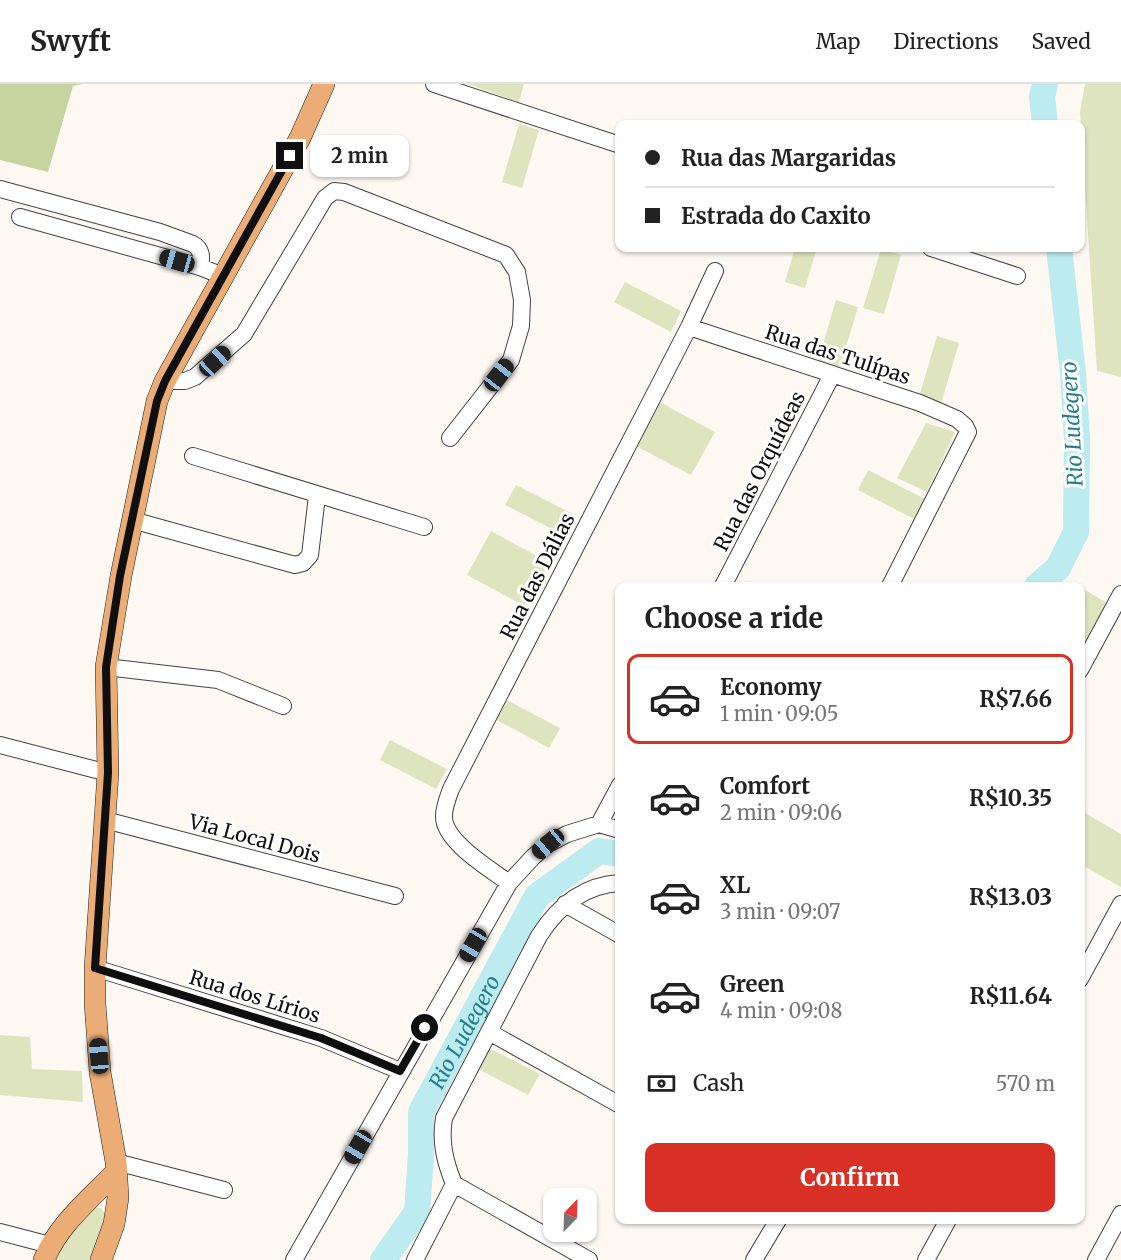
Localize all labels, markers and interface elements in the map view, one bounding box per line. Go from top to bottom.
text: Swyft [30,23,111,59]
text: Map [816,28,860,55]
text: Directions [893,28,998,55]
text: Saved [1031,28,1091,55]
callout: 2 min [311,135,410,177]
route end [276,142,303,169]
text: 2 min [331,143,388,168]
text: Rua das Margaridas [681,144,896,172]
text: Estrada do Caxito [681,202,871,230]
car [157,247,197,275]
street label: Rua das Tulípas [762,319,914,389]
car [196,342,234,380]
car [481,355,517,395]
water label: Rio Ludegero [1055,361,1089,487]
street label: Rua das Orquídeas [708,387,810,555]
street label: Rua das Dálias [494,509,580,643]
text: Choose a ride [645,601,823,635]
icon: car [648,672,702,726]
text: Economy [720,673,821,701]
text: R$7.66 [979,685,1052,713]
text: 1 min · 09:05 [720,701,838,726]
icon: car [648,771,702,825]
text: Comfort [720,772,810,800]
text: R$10.35 [969,784,1052,812]
text: 2 min · 09:06 [720,800,842,825]
street label: Via Local Dois [186,808,323,868]
car [528,826,568,862]
icon: car [648,870,702,924]
text: XL [720,871,750,899]
text: R$13.03 [969,883,1052,911]
text: 3 min · 09:07 [720,899,841,924]
car [456,925,490,965]
street label: Rua dos Lírios [186,964,324,1028]
icon: car [648,969,702,1023]
water label: Rio Ludegero [423,970,506,1093]
text: Green [720,970,784,998]
text: R$11.64 [969,982,1052,1010]
text: 4 min · 09:08 [720,998,842,1023]
route start [411,1014,438,1041]
car [88,1037,110,1075]
icon: cash [645,1067,678,1100]
text: Cash [693,1069,744,1097]
text: 570 m [996,1071,1055,1096]
car [341,1127,375,1167]
button: Confirm [645,1143,1055,1212]
north arrow [543,1188,597,1242]
map controls [543,1188,597,1242]

